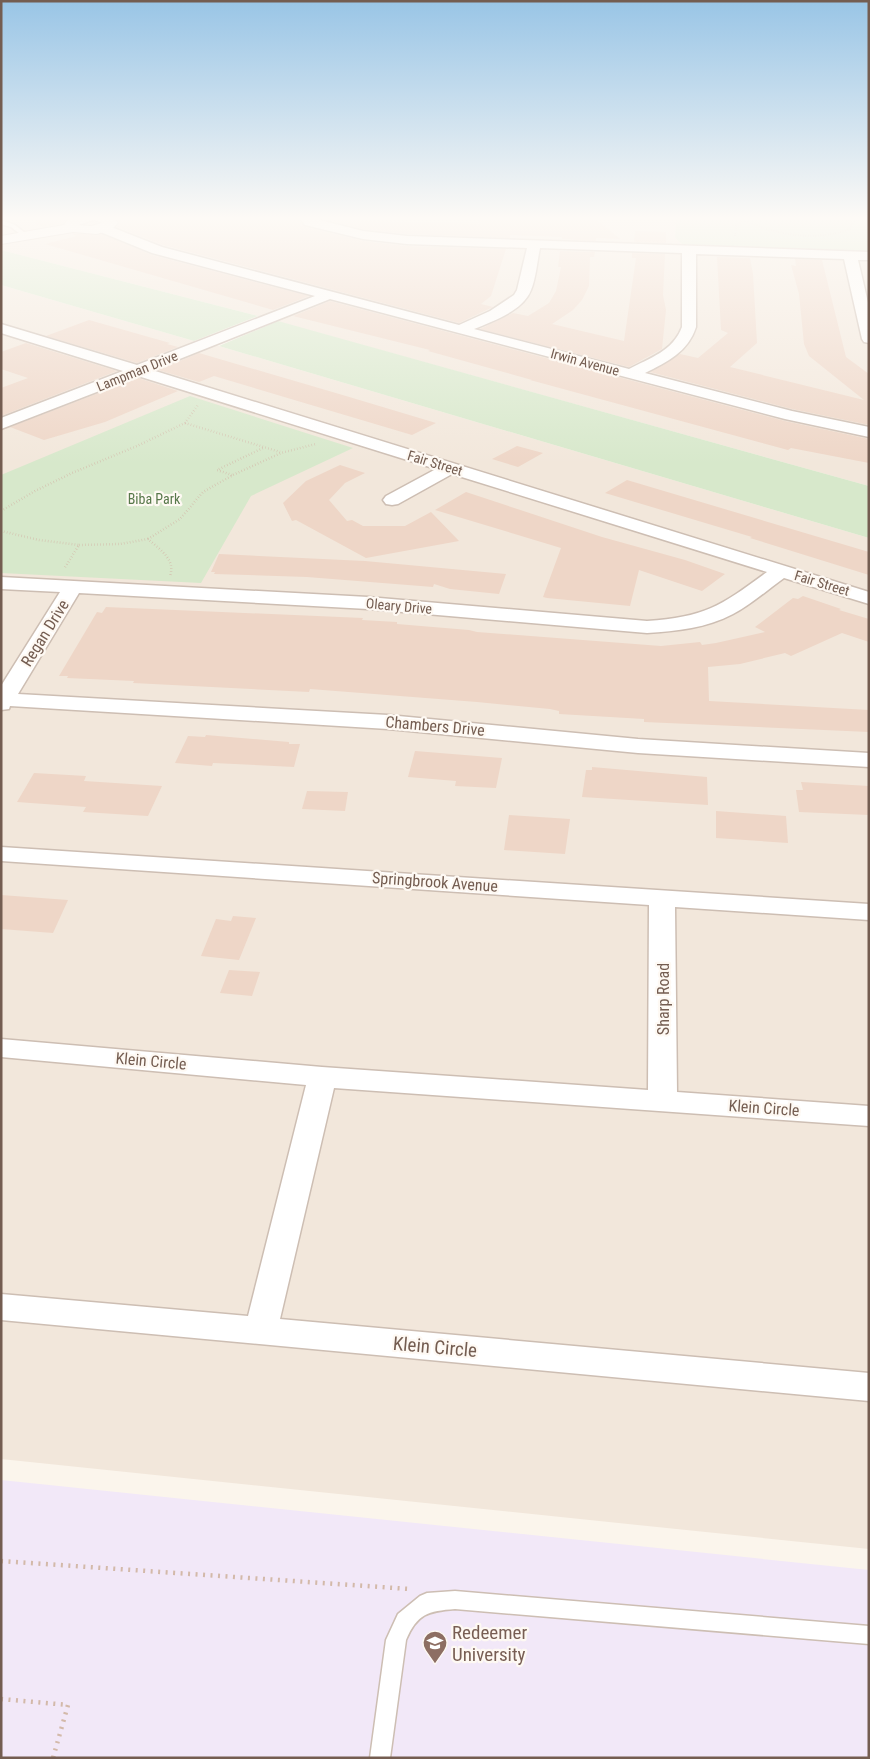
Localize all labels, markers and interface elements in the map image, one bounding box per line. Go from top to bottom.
street label: Irwin Avenue [549,345,622,379]
street label: Lampman Drive [94,347,180,395]
street label: Fair Street [406,447,464,479]
park label: Biba Park [128,491,181,507]
street label: Fair Street [793,567,851,599]
street label: Oleary Drive [365,595,433,617]
street label: Regan Drive [17,596,73,670]
street label: Chambers Drive [385,712,485,740]
street label: Springbrook Avenue [371,868,499,896]
street label: Sharp Road [654,963,673,1035]
street label: Klein Circle [115,1048,187,1074]
street label: Klein Circle [728,1096,800,1120]
street label: Klein Circle [392,1332,478,1362]
place label: Redeemer University [452,1621,527,1666]
school or university icon: Redeemer University [422,1630,448,1664]

